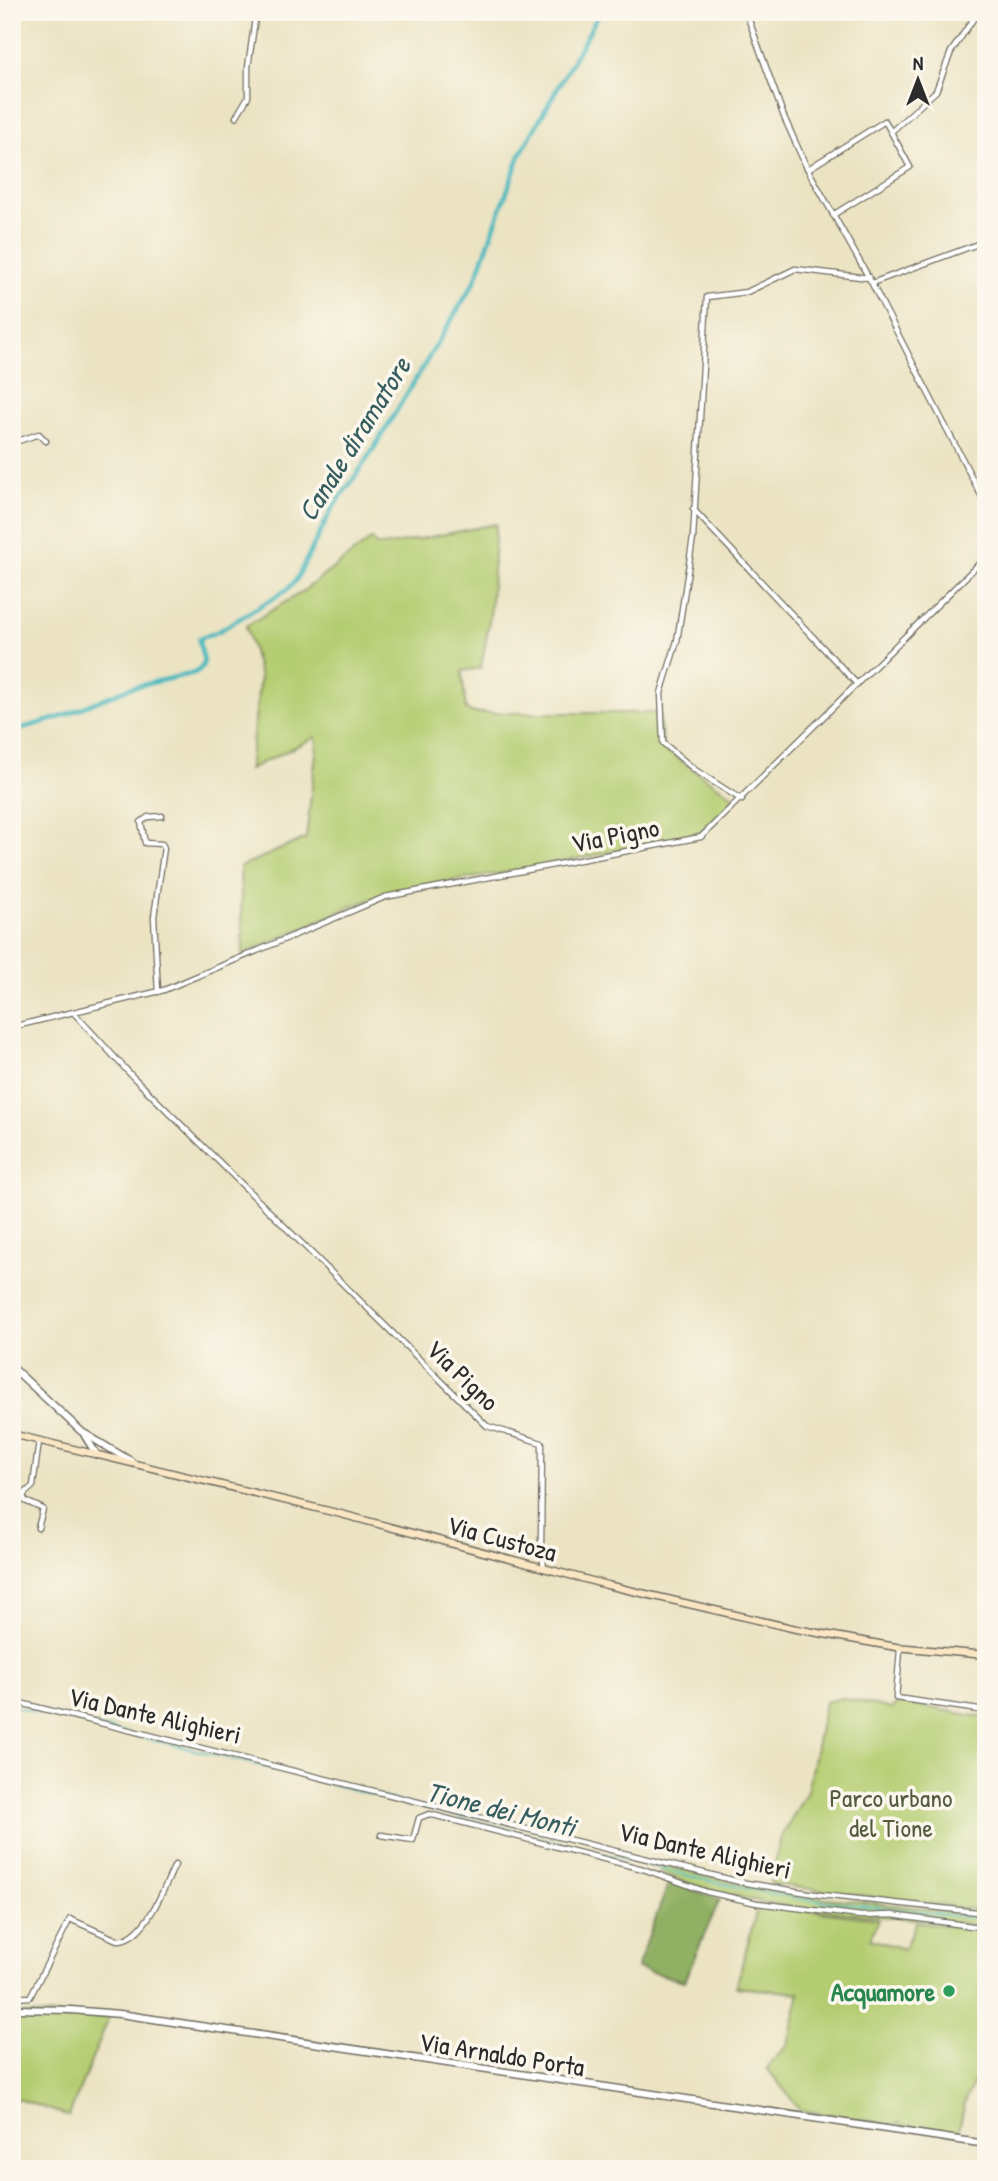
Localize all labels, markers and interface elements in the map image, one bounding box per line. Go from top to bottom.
north arrow [883,46,953,116]
text: N [913,50,923,76]
water label: Canale diramatore [288,348,421,528]
street label: Via Pigno [568,809,662,861]
street label: Via Pigno [419,1332,507,1418]
street label: Via Custoza [443,1507,561,1569]
street label: Via Dante Alighieri [65,1678,245,1752]
water label: Tione dei Monti [423,1772,582,1847]
park label: Parco urbano del Tione [830,1780,952,1845]
street label: Via Dante Alighieri [615,1813,795,1887]
place label: Acquamore [831,1974,936,2010]
marker: Acquamore [941,1983,957,1999]
street label: Via Arnaldo Porta [417,2024,587,2084]

